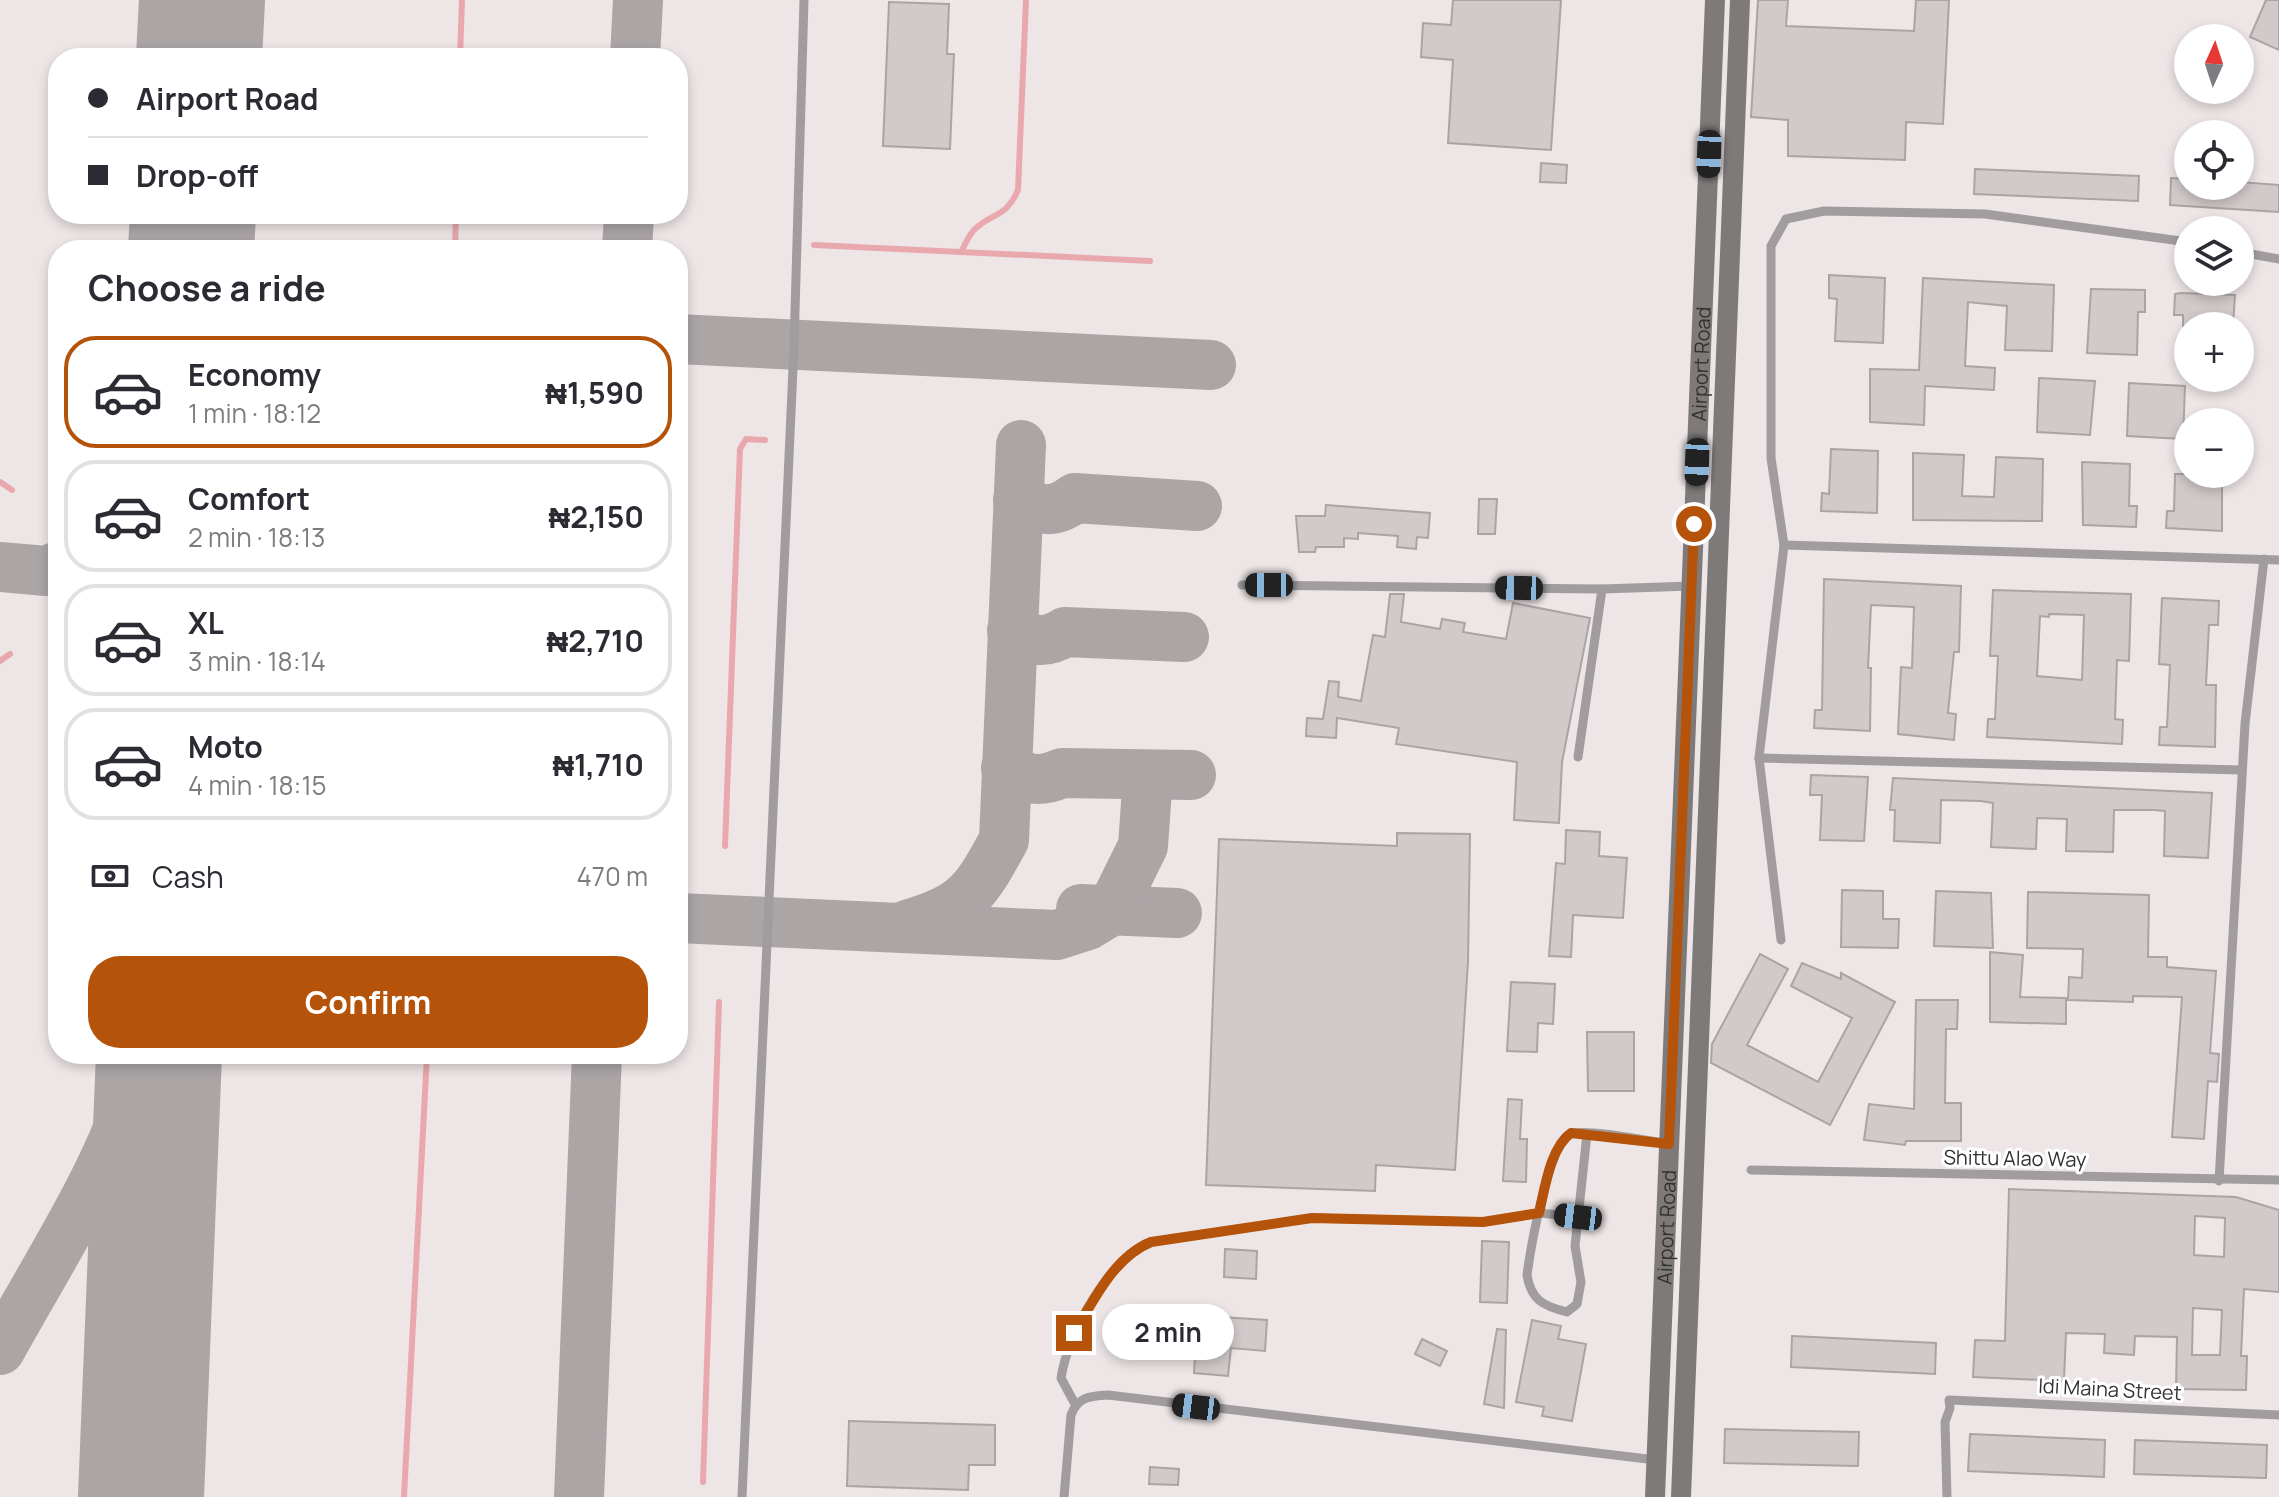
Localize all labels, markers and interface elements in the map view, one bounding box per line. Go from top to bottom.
north arrow [2174,24,2254,104]
map controls [2174,24,2254,488]
text: Airport Road [136,78,319,119]
button: locate [2174,120,2254,200]
car [1696,130,1722,178]
text: Drop-off [136,155,258,196]
button: layers [2174,216,2254,296]
text: Choose a ride [88,263,326,312]
street label: Airport Road [1685,306,1716,422]
button: + [2174,312,2254,392]
text: Economy [188,354,321,395]
icon: car [92,356,164,428]
text: ₦1,590 [545,372,644,413]
text: 1 min · 18:12 [188,395,321,431]
button: − [2174,408,2254,488]
car [1684,438,1710,486]
text: Comfort [188,478,310,519]
icon: car [92,480,164,552]
text: ₦2,150 [549,496,644,537]
route start [1676,506,1712,542]
text: 2 min · 18:13 [188,519,325,555]
car [1245,573,1293,597]
car [1495,576,1543,600]
text: XL [188,602,224,643]
icon: car [92,604,164,676]
text: ₦2,710 [546,620,644,661]
text: 3 min · 18:14 [188,643,326,679]
text: Moto [188,726,263,767]
icon: car [92,728,164,800]
text: ₦1,710 [552,744,644,785]
text: 4 min · 18:15 [188,767,327,803]
icon: cash [88,854,132,898]
text: Cash [152,856,224,897]
text: 470 m [577,858,648,894]
button: Confirm [88,956,648,1048]
street label: Shittu Alao Way [1943,1143,2087,1173]
street label: Airport Road [1650,1169,1682,1285]
car [1553,1202,1603,1232]
callout: 2 min [1102,1305,1234,1361]
text: 2 min [1134,1314,1202,1350]
route end [1056,1315,1092,1351]
street label: Idi Maina Street [2038,1372,2182,1406]
car [1171,1392,1221,1422]

